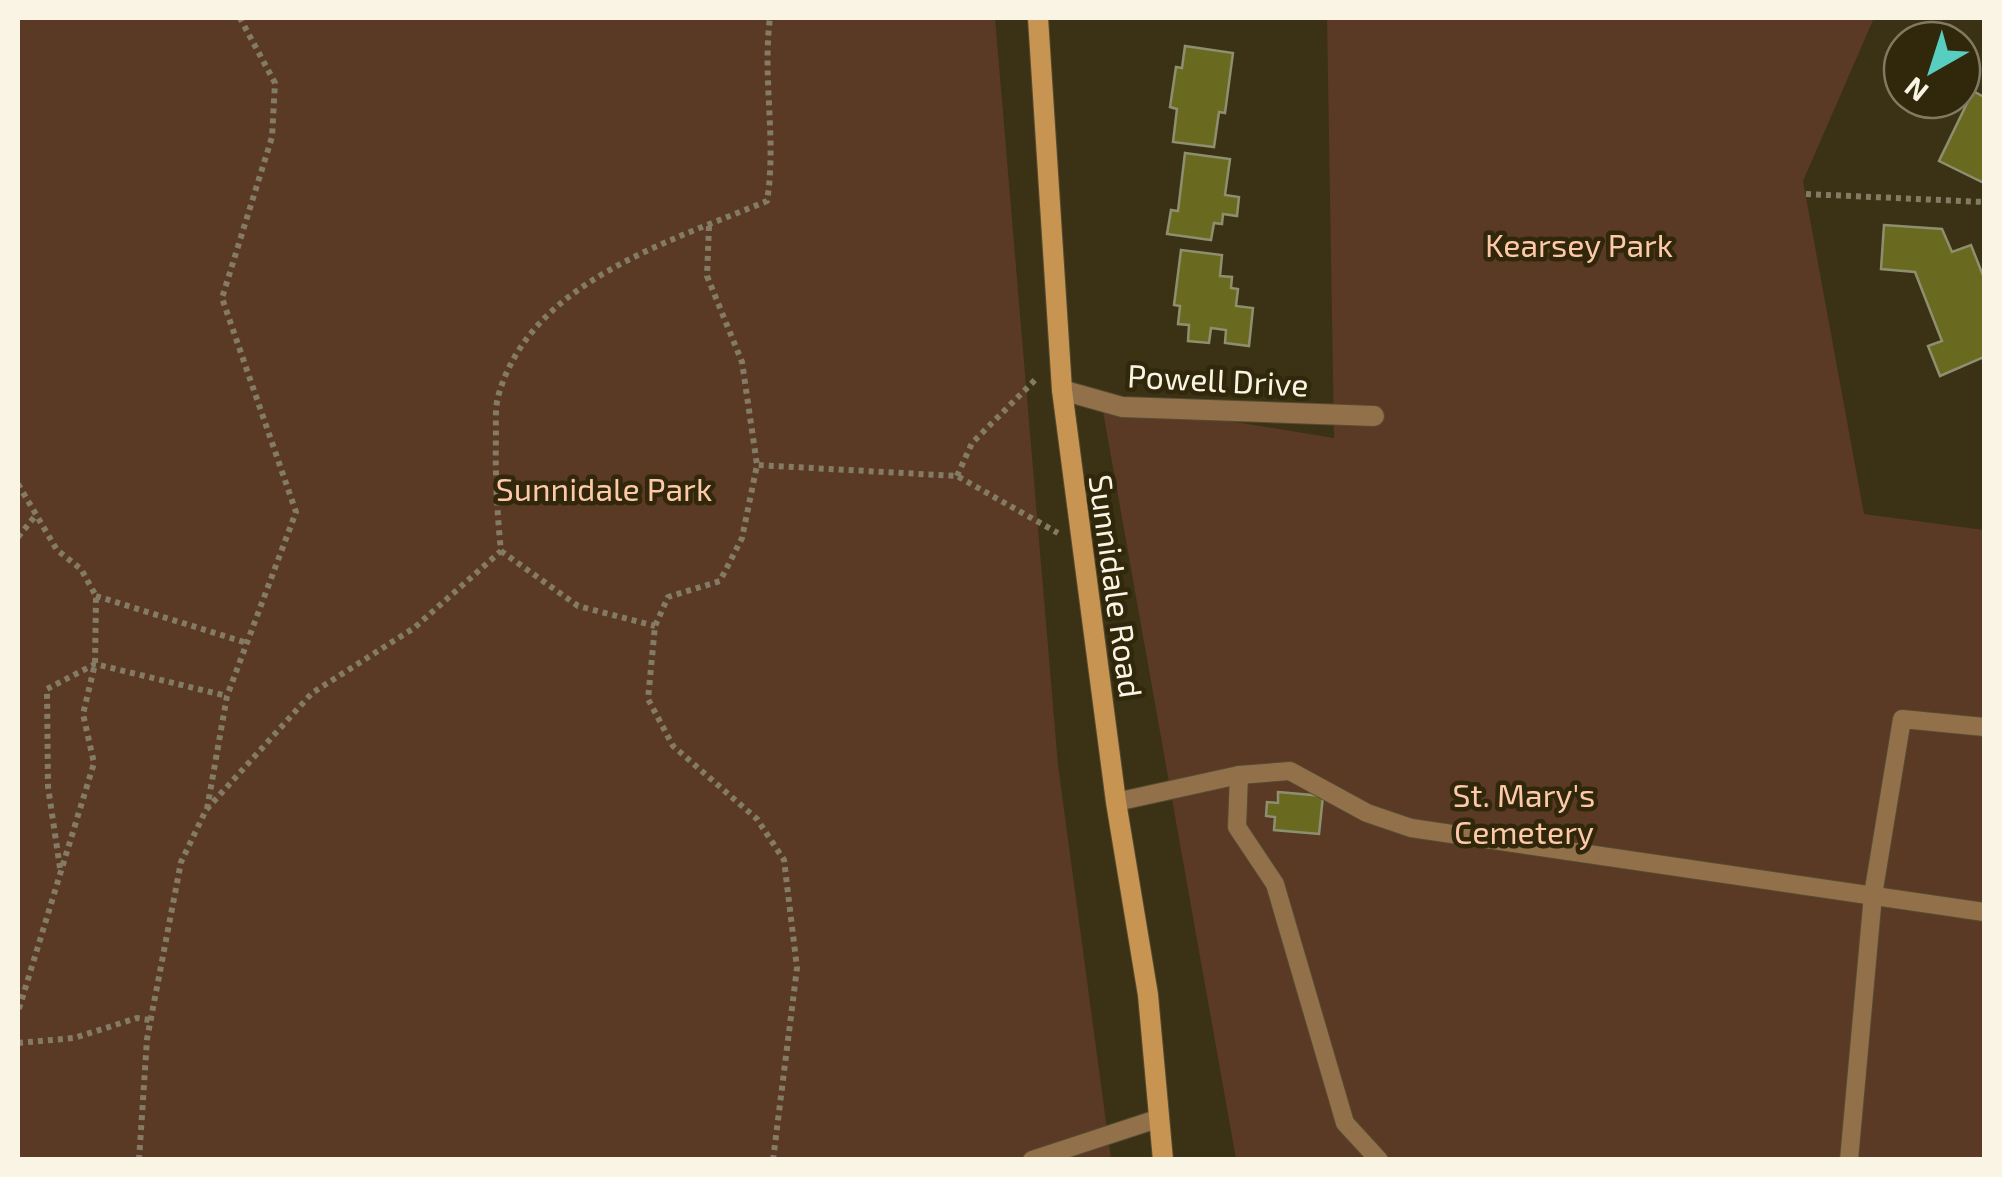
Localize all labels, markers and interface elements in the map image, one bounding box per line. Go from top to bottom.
north arrow [1882,20,1982,120]
text: N [1897,71,1934,110]
park label: Kearsey Park [1485,225,1673,263]
street label: Powell Drive [1126,355,1310,403]
park label: Sunnidale Park [496,469,712,507]
street label: Sunnidale Road [1083,472,1151,700]
park label: St. Mary's Cemetery [1453,775,1595,850]

